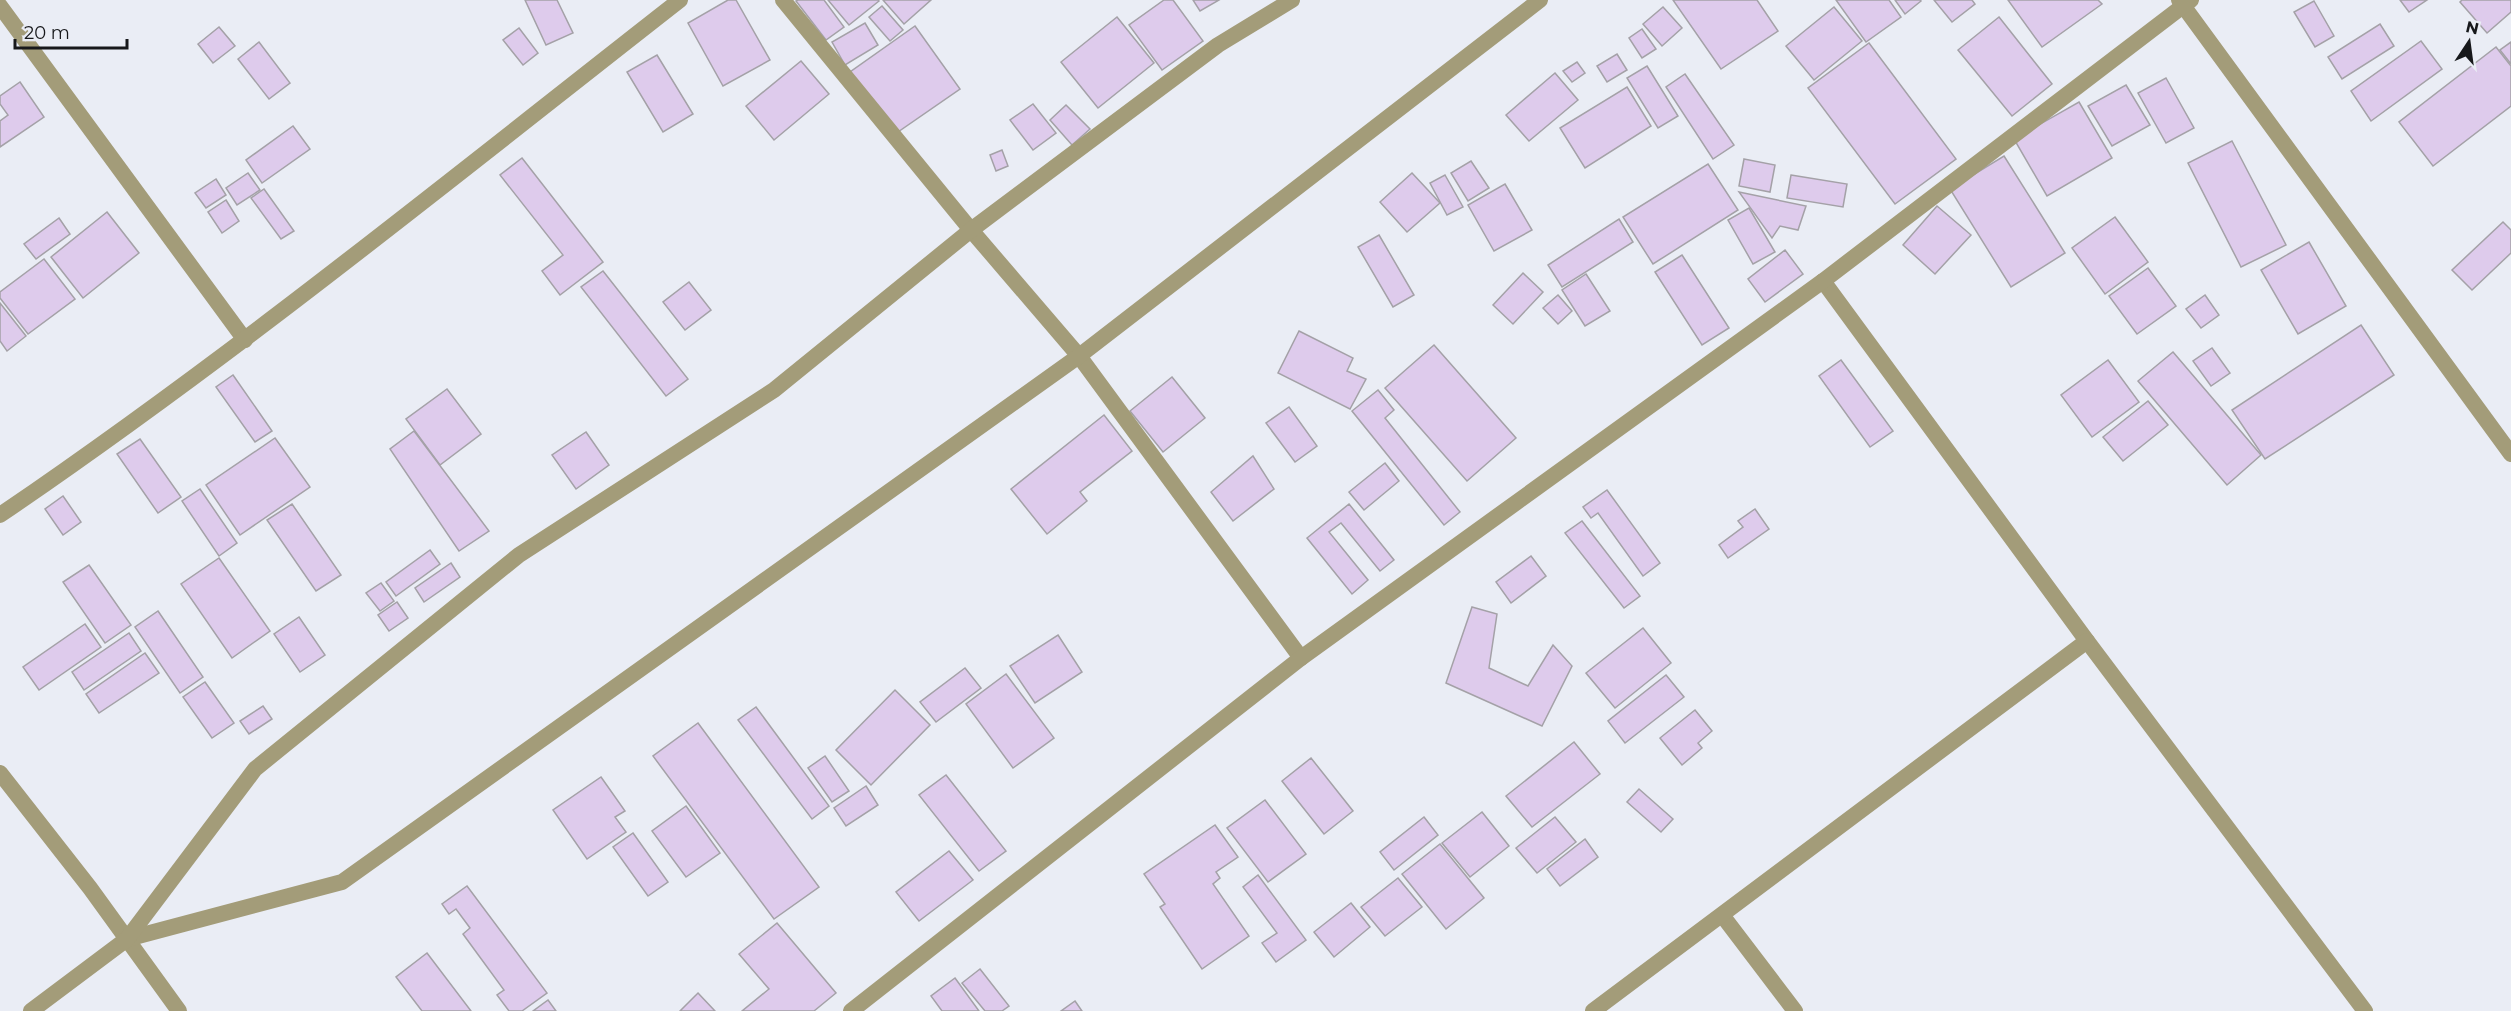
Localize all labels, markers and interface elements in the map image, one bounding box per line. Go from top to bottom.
scale bar [15,12,128,50]
north arrow [2439,12,2499,72]
text: N [2464,17,2481,39]
text: 20 m [24,22,70,44]

